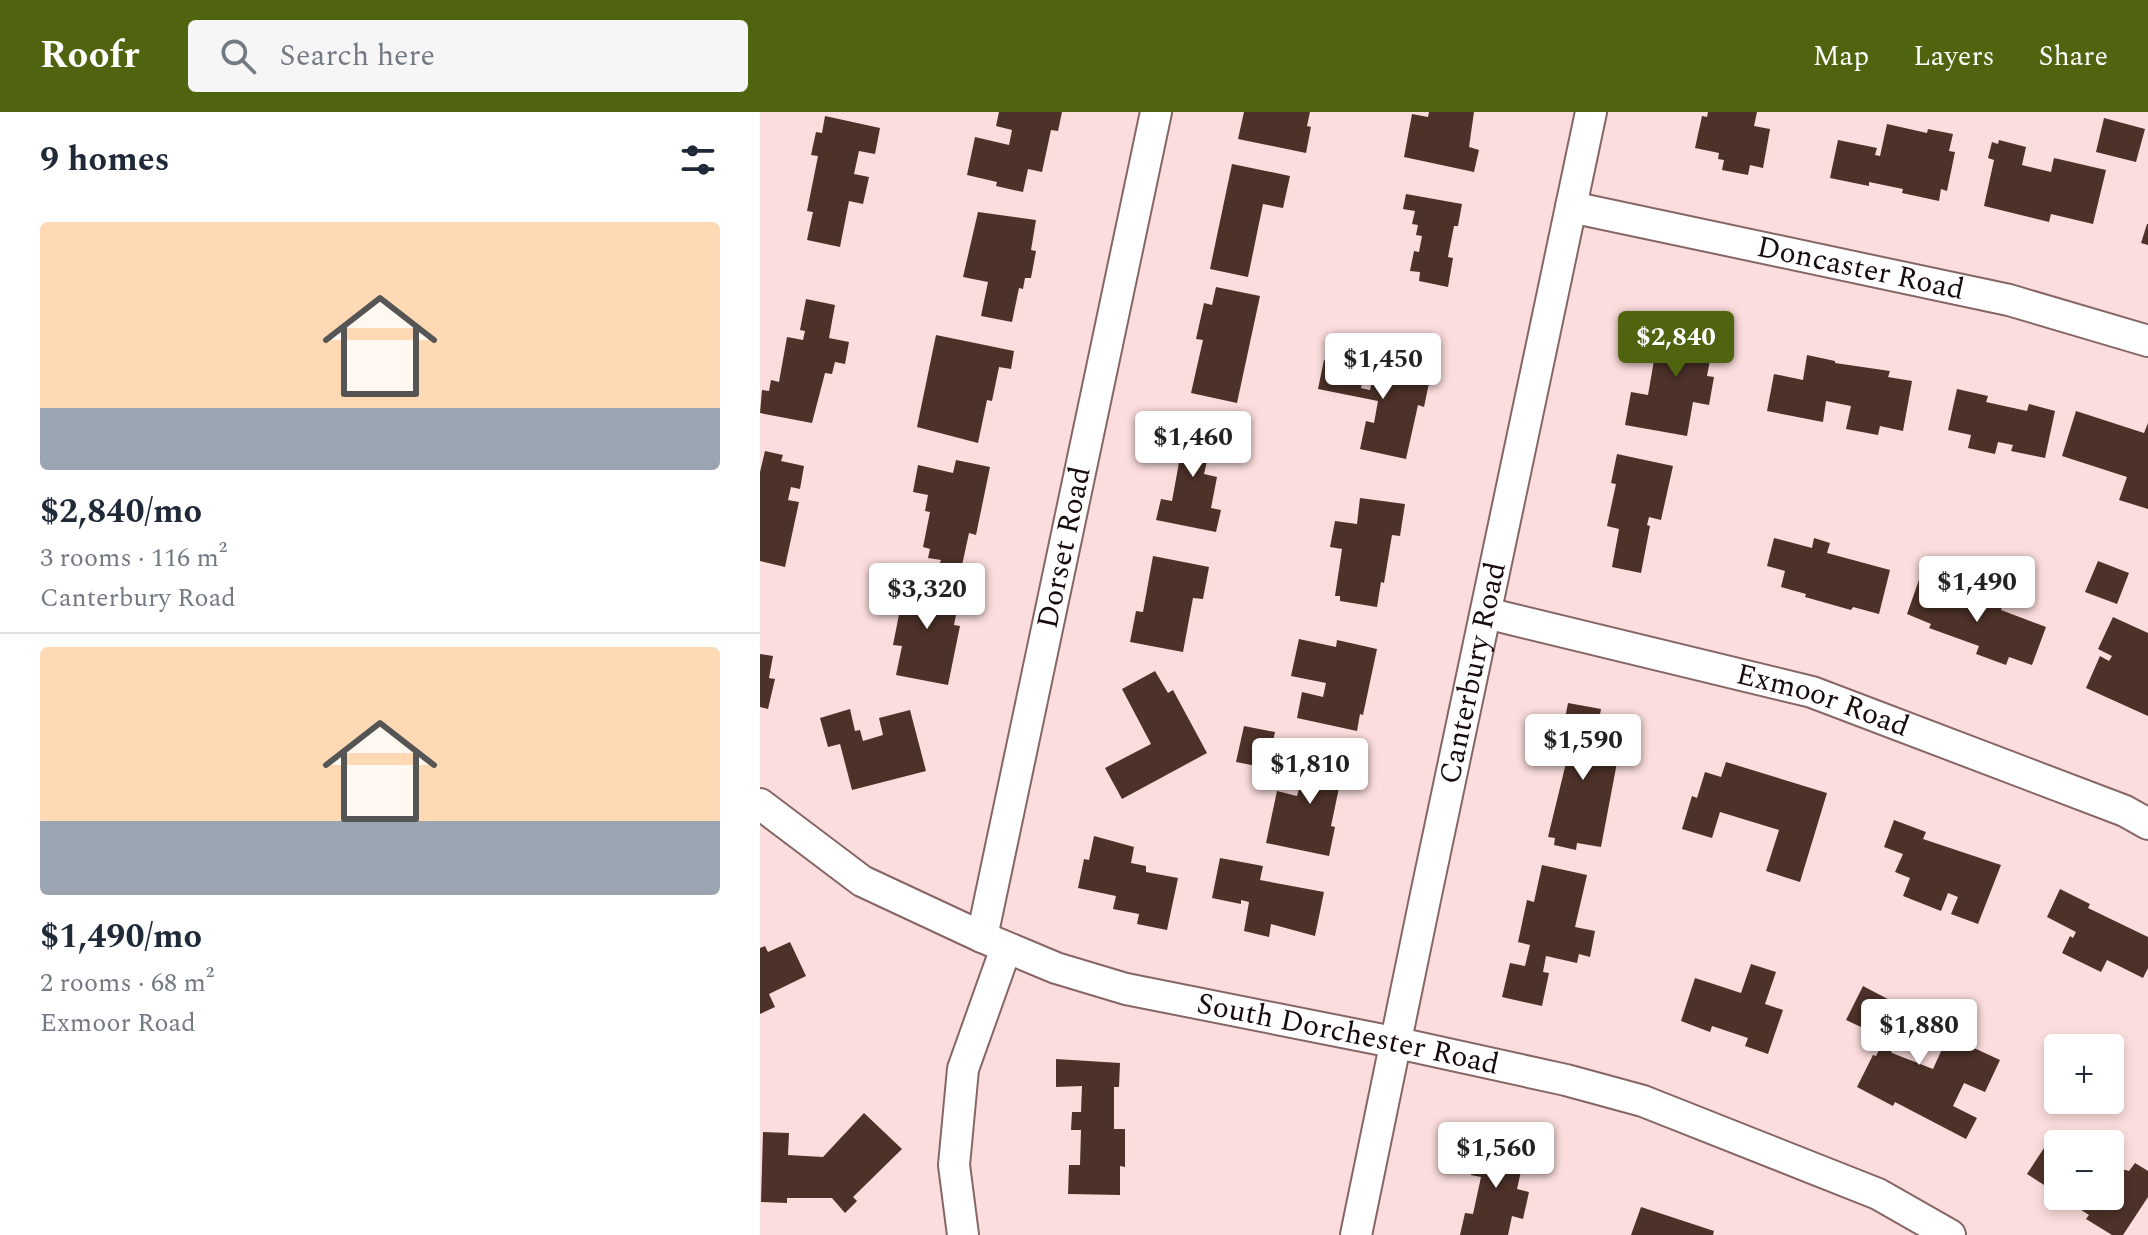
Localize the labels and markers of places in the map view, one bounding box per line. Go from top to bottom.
pin: $2,840 [1611,311,1741,379]
pin: $1,450 [1318,333,1448,401]
pin: $1,460 [1128,411,1258,479]
pin: $1,490 [1912,556,2042,624]
pin: $3,320 [862,563,992,631]
pin: $1,590 [1518,714,1648,782]
pin: $1,810 [1245,738,1375,806]
pin: $1,880 [1854,999,1984,1067]
pin: $1,560 [1431,1122,1561,1190]

